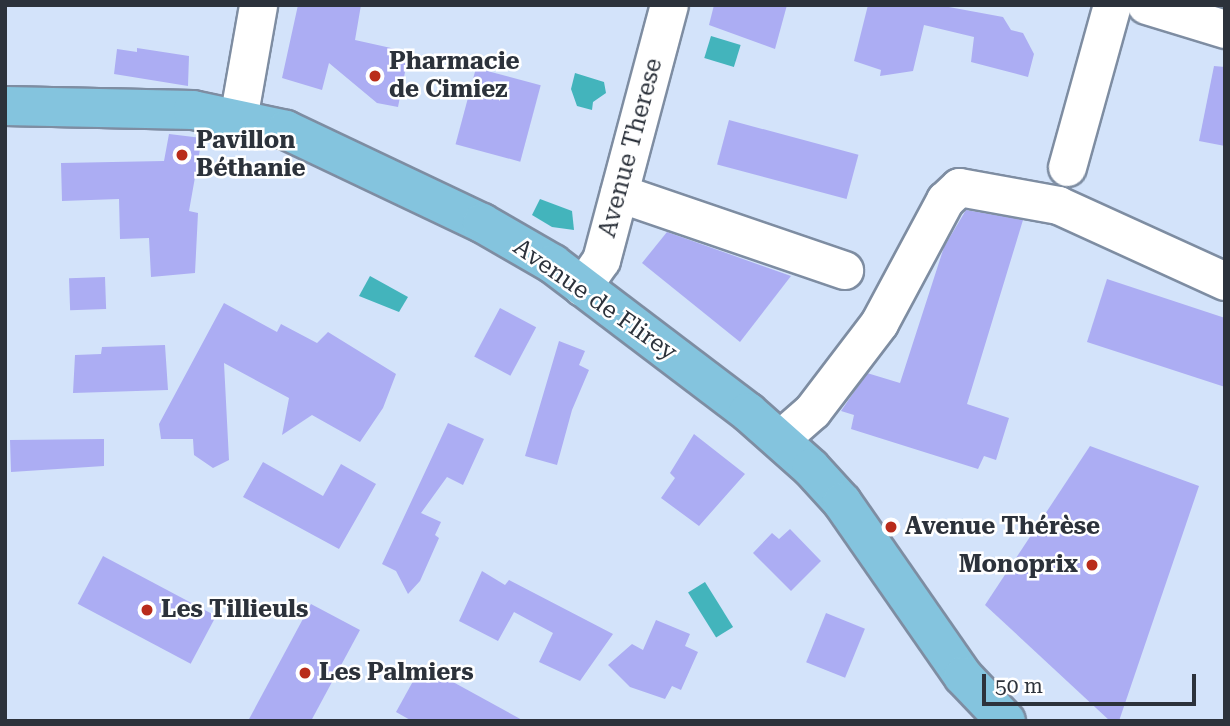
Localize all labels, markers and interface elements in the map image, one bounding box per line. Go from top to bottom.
place label: Pharmacie de Cimiez [389,48,520,104]
street label: Avenue Therese [593,55,669,241]
marker: Pharmacie de Cimiez [367,68,383,84]
place label: Pavillon Béthanie [196,127,306,183]
marker: Pavillon Béthanie [174,147,190,163]
street label: Avenue de Flirey [508,233,682,367]
place label: Avenue Thérèse [905,513,1100,541]
marker: Avenue Thérèse [883,519,899,535]
place label: Monoprix [959,551,1078,579]
marker: Monoprix [1084,557,1100,573]
place label: Les Tillieuls [161,596,308,624]
marker: Les Tillieuls [139,602,155,618]
place label: Les Palmiers [319,659,474,687]
scale bar [985,660,1198,704]
marker: Les Palmiers [297,665,313,681]
text: 50 m [995,674,1043,698]

